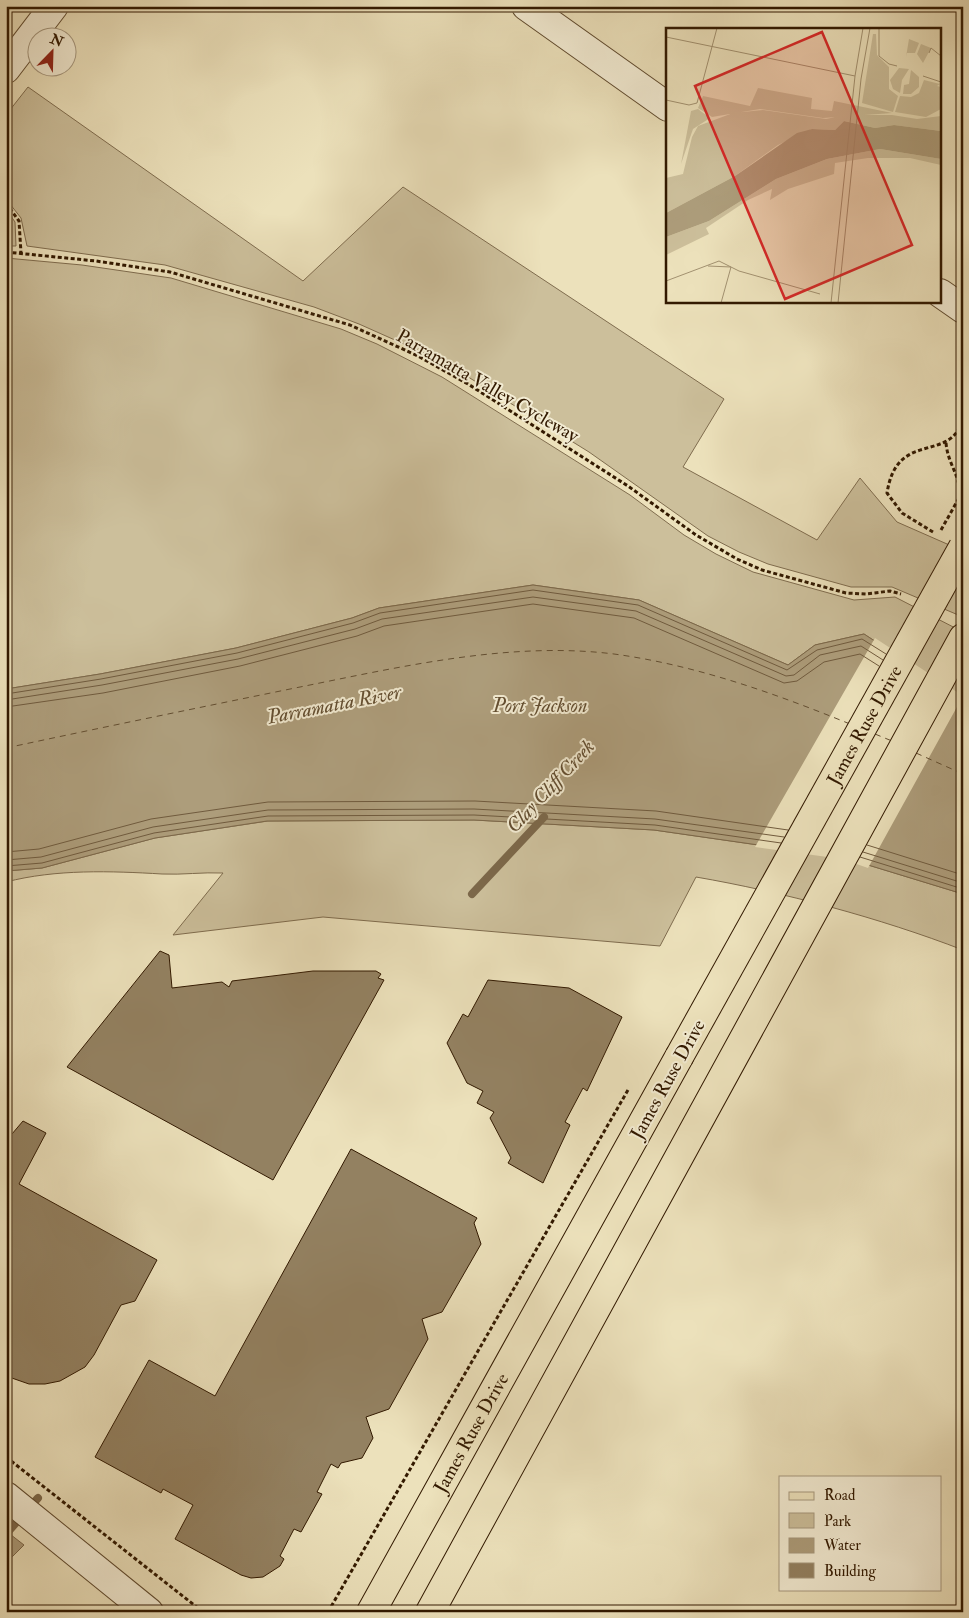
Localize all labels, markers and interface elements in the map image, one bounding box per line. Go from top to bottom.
north arrow [28,28,78,78]
inset map [666,28,942,302]
text: N [47,30,66,51]
street label: Parramatta Valley Cycleway [392,324,584,448]
street label: James Ruse Drive [821,661,908,791]
water label: Parramatta River [264,679,405,730]
water label: Port Jackson [492,693,587,718]
water label: Clay Cliff Creek [501,735,600,838]
street label: James Ruse Drive [625,1015,711,1145]
street label: James Ruse Drive [428,1369,514,1498]
legend [779,1476,942,1590]
text: Road [824,1486,856,1505]
text: Park [824,1512,851,1531]
text: Water [823,1536,861,1555]
text: Building [824,1562,876,1581]

